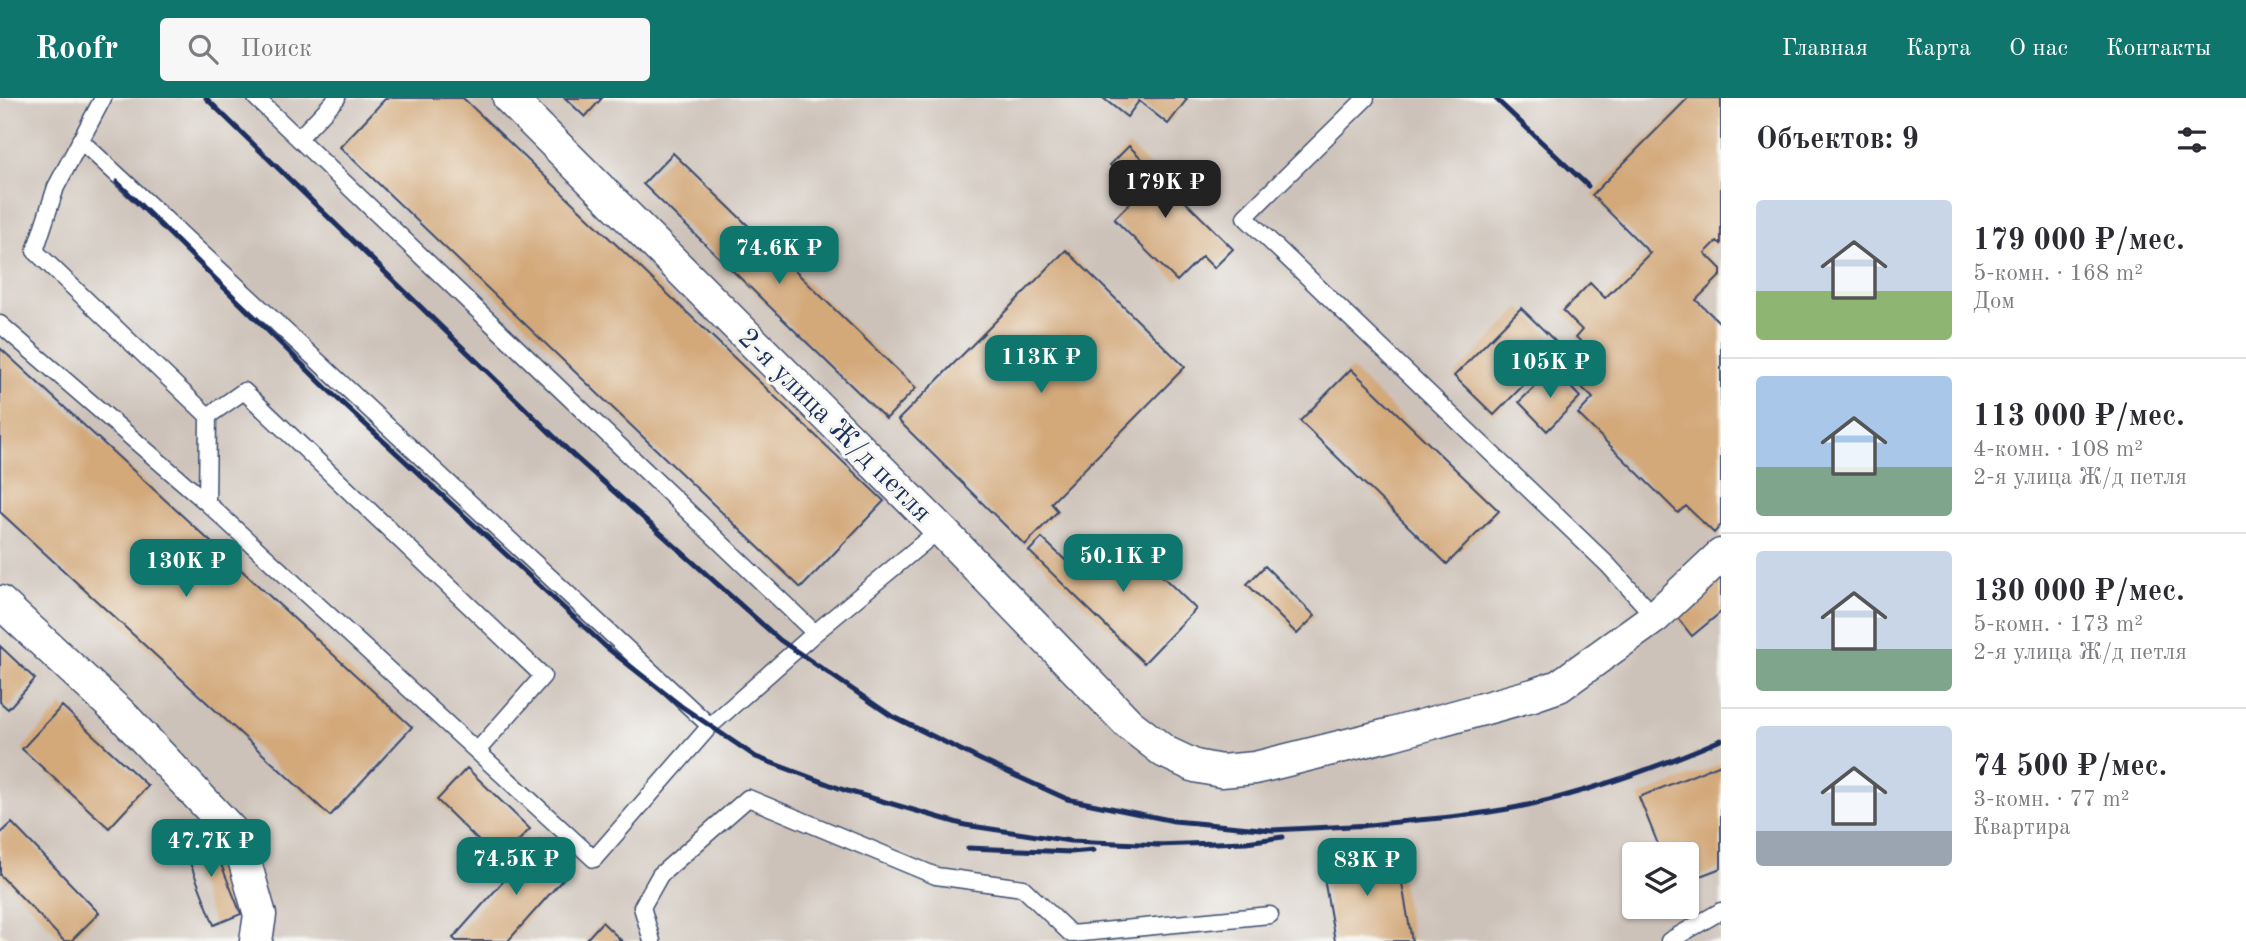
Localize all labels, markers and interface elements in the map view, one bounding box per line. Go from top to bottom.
search box [160,18,650,81]
icon: search [184,30,222,68]
text: Roofr [35,33,118,66]
text: Поиск [240,36,312,62]
text: Главная [1782,37,1868,61]
text: Карта [1906,37,1971,61]
text: О нас [2009,37,2068,61]
text: Контакты [2106,37,2211,61]
icon: filters [2173,121,2211,159]
text: Объектов: 9 [1756,125,1919,155]
pin: 179K ₽ [1108,160,1222,220]
text: 179K ₽ [1125,171,1205,194]
pin: 74.6K ₽ [714,226,844,286]
text: 179 000 ₽/мес. [1973,226,2185,256]
icon: home [1812,228,1896,312]
text: 74.6K ₽ [736,237,822,260]
text: 5-комн. · 168 m² [1973,262,2143,285]
text: Дом [1973,290,2015,313]
street label: 2-я улица Ж/д петля [732,324,936,528]
pin: 113K ₽ [984,336,1098,395]
pin: 105K ₽ [1493,341,1607,400]
text: 113K ₽ [1001,346,1081,369]
text: 105K ₽ [1510,351,1590,374]
text: 113 000 ₽/мес. [1973,402,2185,432]
icon: home [1812,404,1896,488]
text: 4-комн. · 108 m² [1973,438,2143,461]
text: 2-я улица Ж/д петля [1973,466,2187,489]
pin: 50.1K ₽ [1058,534,1188,594]
pin: 130K ₽ [129,540,243,599]
text: 50.1K ₽ [1080,545,1166,568]
text: 130K ₽ [146,550,226,573]
text: 130 000 ₽/мес. [1973,577,2185,607]
icon: home [1812,579,1896,663]
text: 5-комн. · 173 m² [1973,613,2143,636]
text: 2-я улица Ж/д петля [1973,641,2187,664]
text: 74 500 ₽/мес. [1973,752,2167,782]
icon: home [1812,754,1896,838]
text: 3-комн. · 77 m² [1973,788,2130,811]
text: Квартира [1973,816,2071,839]
pin: 47.7K ₽ [146,820,276,879]
text: 47.7K ₽ [168,830,254,853]
pin: 74.5K ₽ [451,838,581,897]
pin: 83K ₽ [1318,838,1416,898]
map controls [1622,842,1699,919]
button: layers [1622,842,1699,919]
text: 74.5K ₽ [473,848,559,871]
text: 83K ₽ [1334,849,1400,872]

